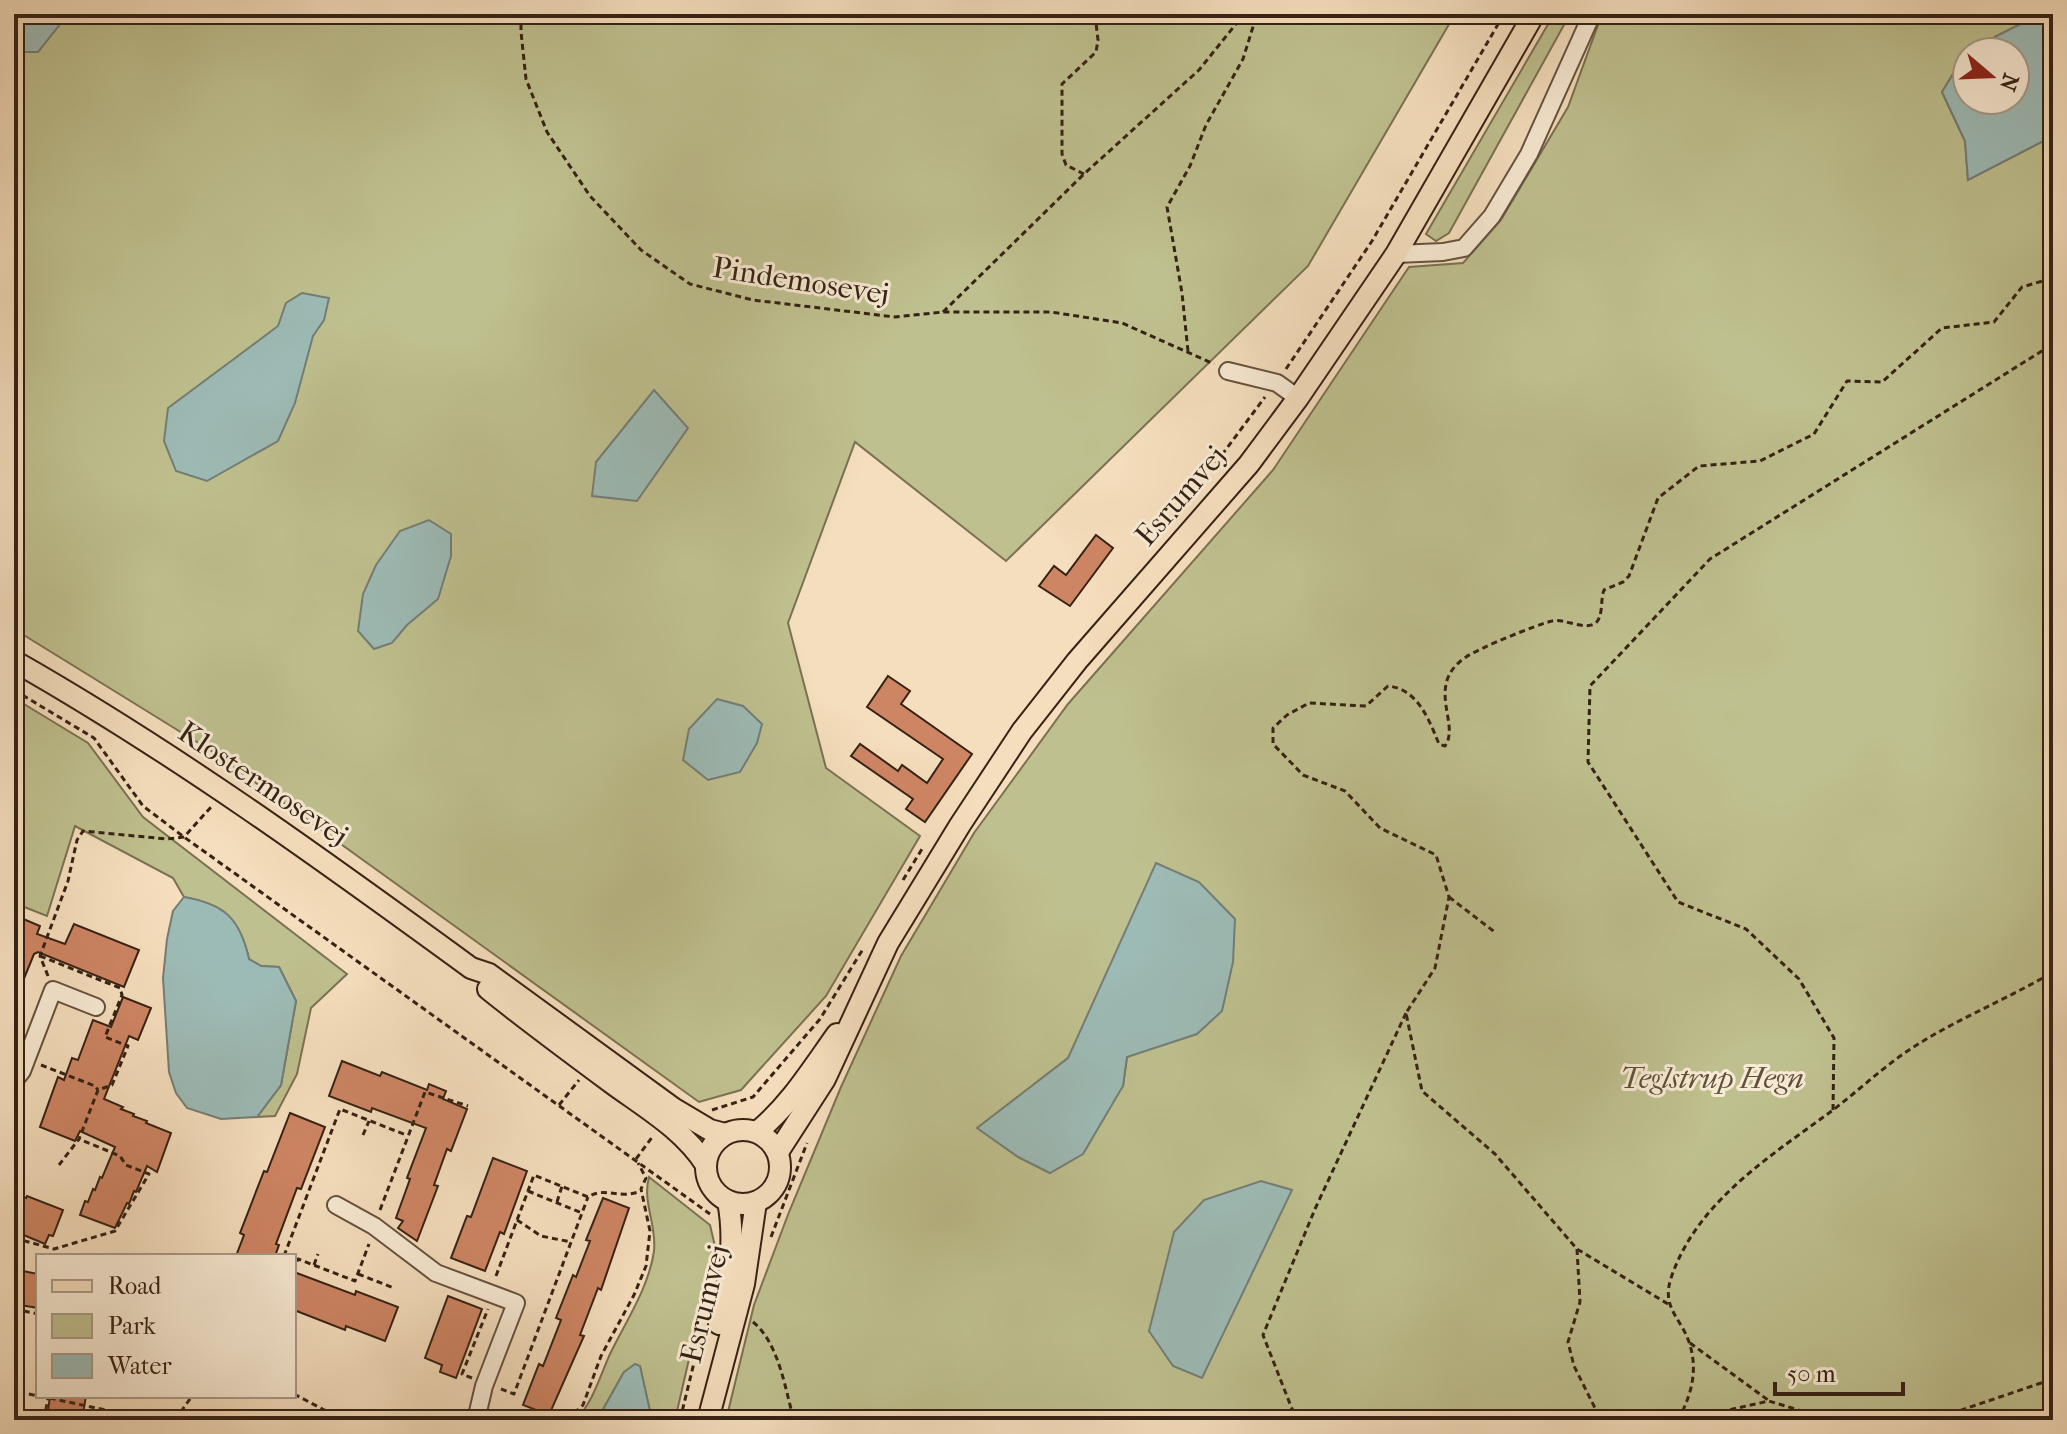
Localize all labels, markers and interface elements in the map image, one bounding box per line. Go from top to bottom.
north arrow [1951,36,2031,116]
text: N [1994,70,2024,95]
street label: Pindemosevej [710,250,892,312]
street label: Esrumvej [1128,439,1234,553]
street label: Klostermosevej [172,714,354,854]
park label: Teglstrup Hegn [1620,1061,1804,1096]
street label: Esrumvej [673,1241,737,1367]
legend [36,1254,296,1398]
text: Road [108,1272,162,1300]
text: Park [108,1312,156,1340]
scale bar [1775,1346,1903,1396]
text: Water [107,1352,172,1380]
text: 50 m [1787,1360,1836,1388]

